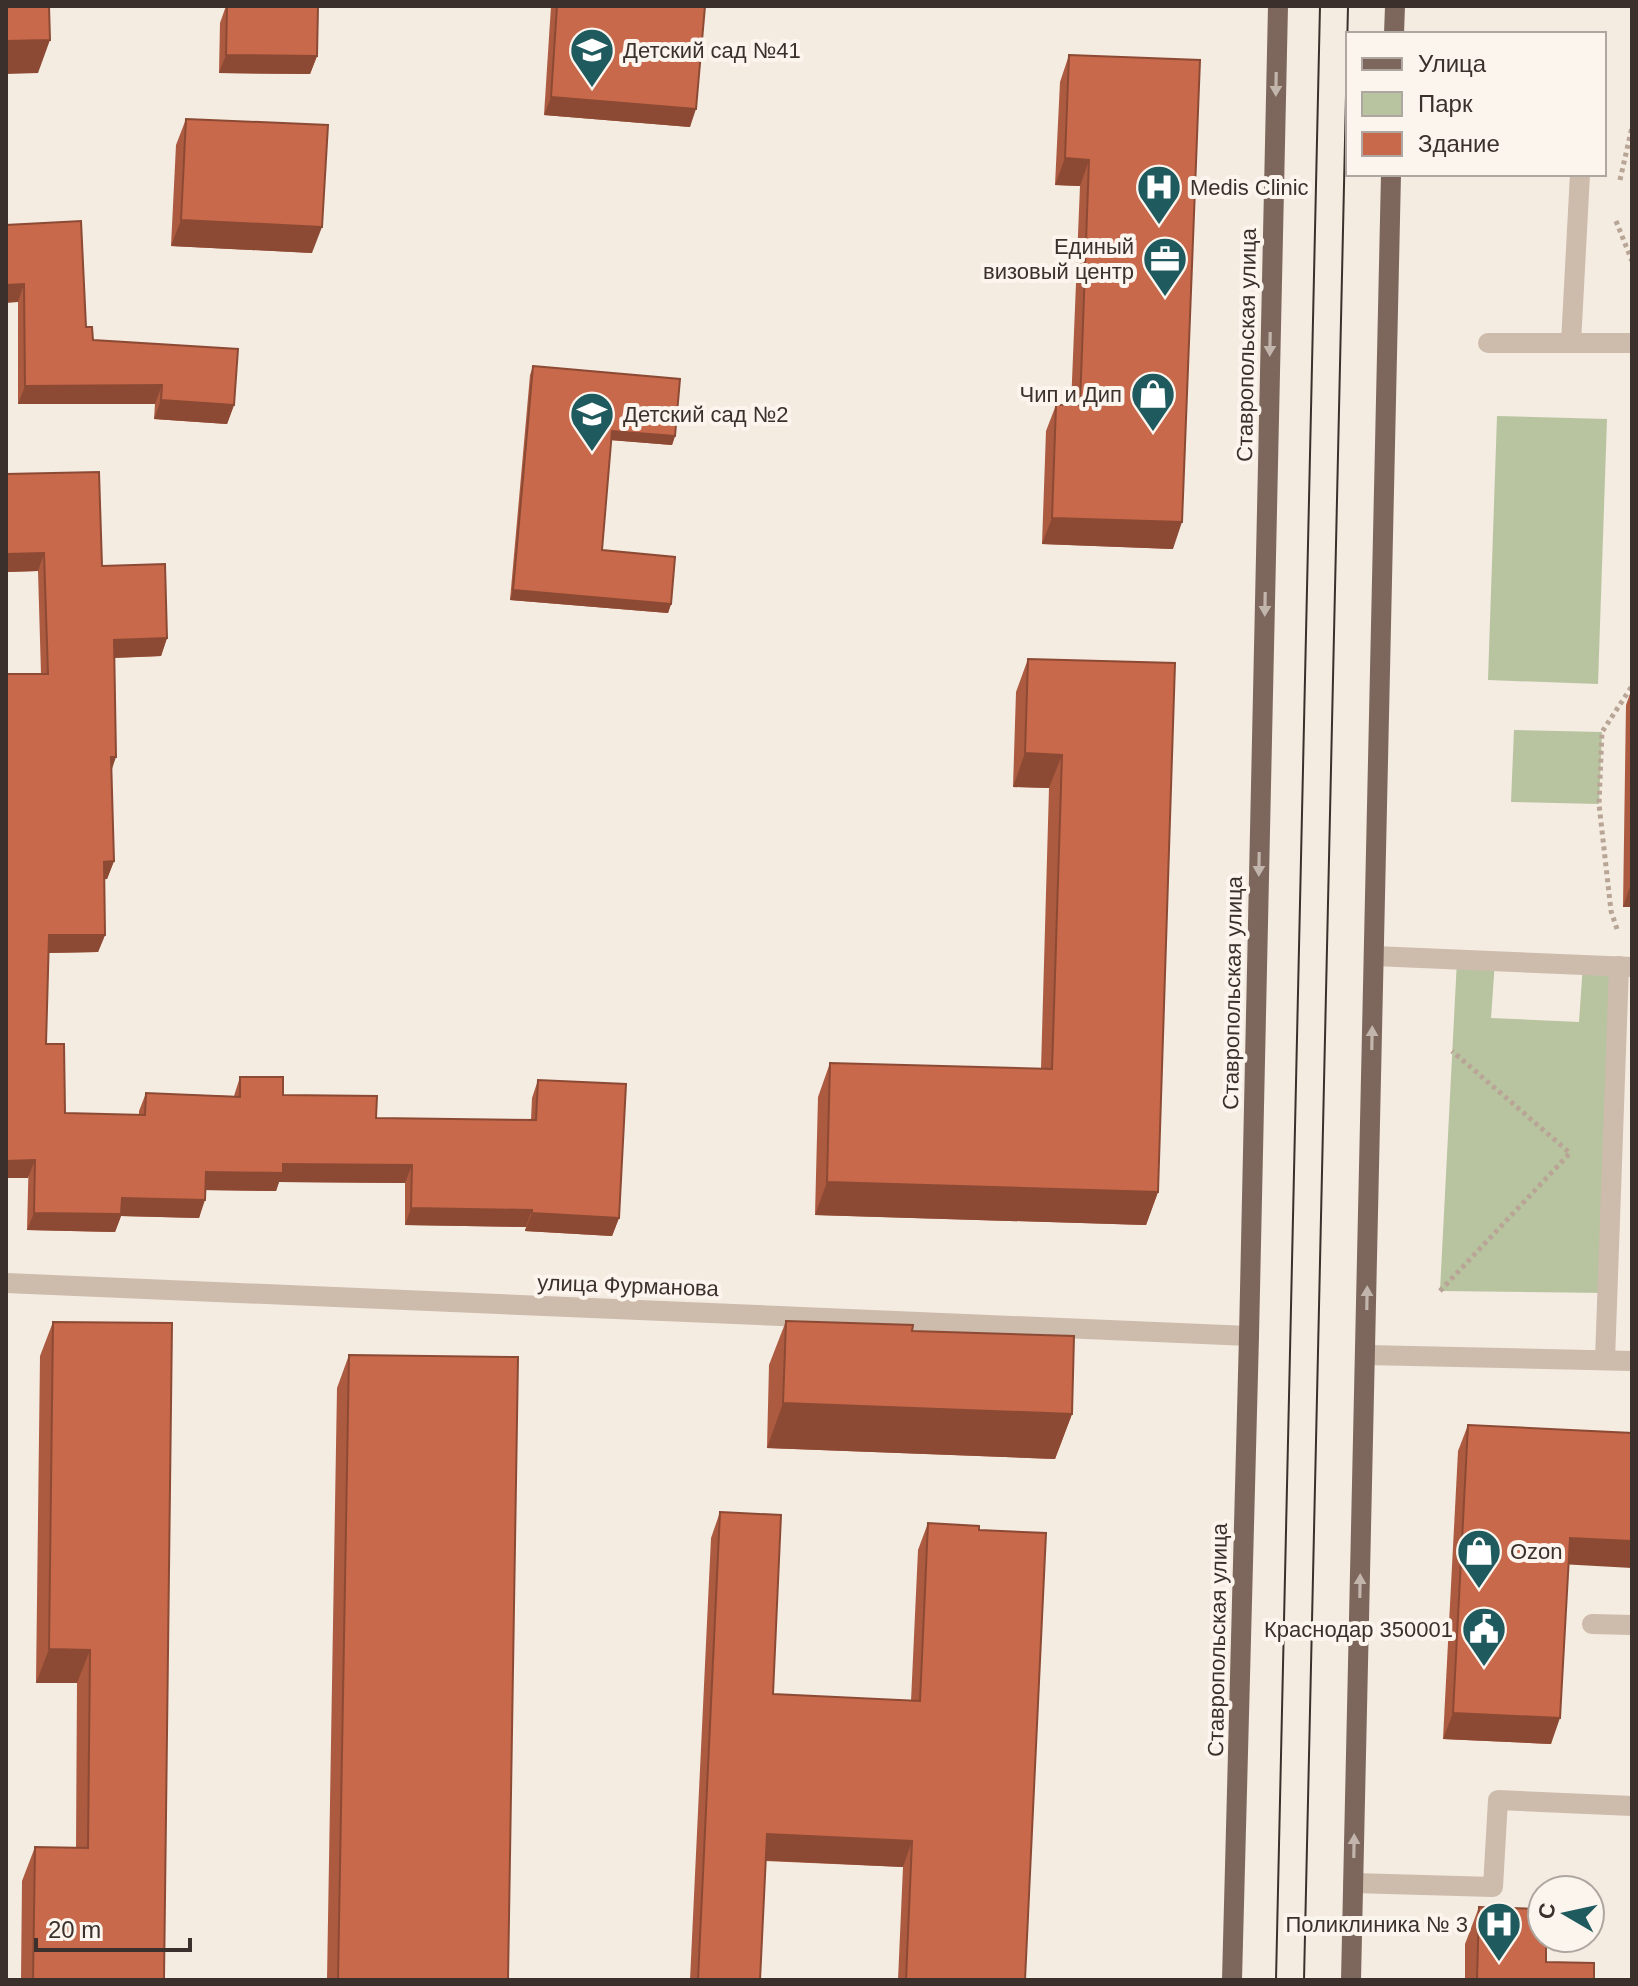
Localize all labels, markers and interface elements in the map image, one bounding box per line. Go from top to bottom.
school or university icon: Детский сад №41 [568,26,616,89]
legend [1346,32,1606,176]
place label: Детский сад №41 [623,38,801,63]
text: Улица [1418,50,1487,77]
one-way arrow [1270,72,1282,97]
text: Парк [1418,90,1473,117]
text: Здание [1418,130,1500,157]
hospital icon: Medis Clinic [1135,163,1183,226]
place label: Medis Clinic [1190,175,1309,200]
street label: Ставропольская улица [1232,227,1261,462]
place label: Единый визовый центр [983,234,1134,284]
office icon: Единый визовый центр [1141,235,1189,298]
one-way arrow [1264,332,1277,357]
shop icon: Чип и Дип [1129,370,1177,433]
place label: Чип и Дип [1020,382,1122,407]
school or university icon: Детский сад №2 [568,390,616,453]
place label: Детский сад №2 [623,402,789,427]
one-way arrow [1258,592,1271,617]
one-way arrow [1253,852,1265,877]
street label: Ставропольская улица [1218,875,1247,1110]
one-way arrow [1366,1025,1379,1050]
street label: улица Фурманова [537,1270,720,1301]
one-way arrow [1361,1285,1373,1310]
street label: Ставропольская улица [1203,1522,1232,1757]
shop icon: Ozon [1455,1527,1503,1590]
place label: Ozon [1510,1539,1563,1564]
one-way arrow [1354,1573,1367,1598]
public building icon: Краснодар 350001 [1460,1605,1508,1668]
place label: Краснодар 350001 [1264,1617,1453,1642]
one-way arrow [1348,1833,1361,1858]
north arrow [1526,1874,1606,1954]
hospital icon: Поликлиника № 3 [1475,1900,1523,1963]
text: С [1533,1901,1560,1921]
scale bar [36,1902,190,1952]
place label: Поликлиника № 3 [1285,1912,1468,1937]
text: 20 m [48,1916,101,1943]

